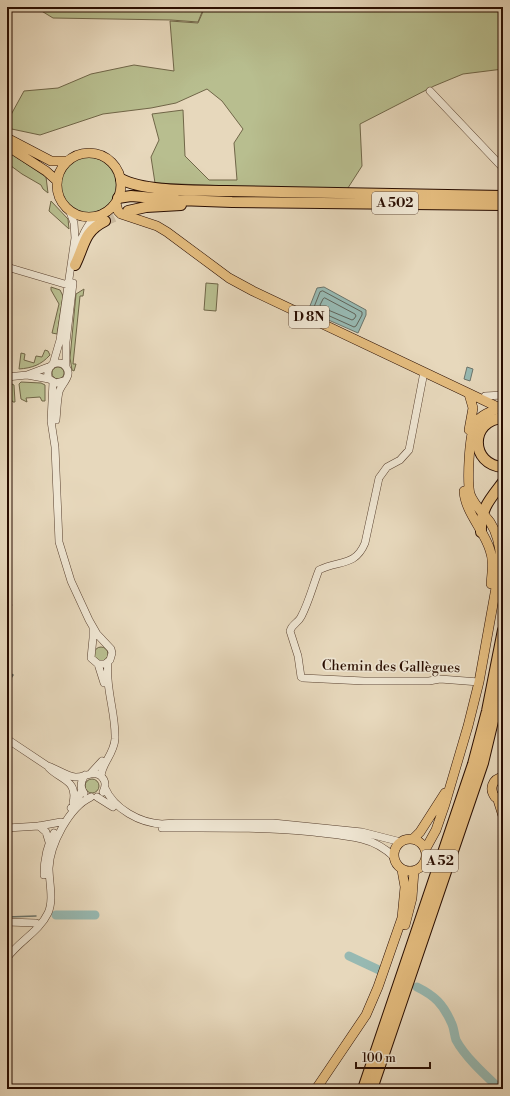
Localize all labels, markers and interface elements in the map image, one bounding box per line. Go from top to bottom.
road number: A 502 [372,192,418,214]
road number: D 8N [289,306,329,328]
street label: Chemin des Gallègues [322,657,460,677]
road number: A 52 [422,850,458,872]
scale bar [356,1044,430,1070]
text: 100 m [362,1051,396,1066]

